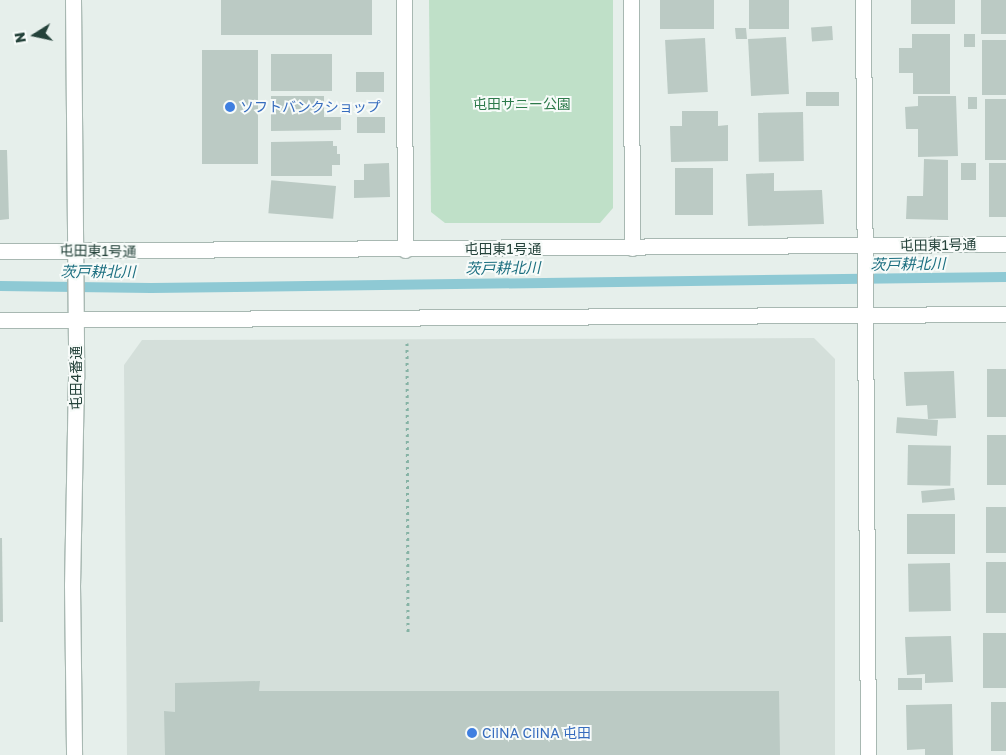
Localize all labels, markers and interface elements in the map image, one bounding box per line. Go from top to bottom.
north arrow [10,10,60,60]
text: N [10,31,29,44]
park label: 屯田サニー公園 [473,96,571,112]
place label: ソフトバンクショップ [240,99,380,115]
marker: ソフトバンクショップ [224,101,236,113]
street label: 屯田東1号通 [899,236,977,254]
street label: 屯田東1号通 [465,241,541,257]
street label: 屯田東1号通 [59,242,137,260]
water label: 茨戸耕北川 [870,254,946,274]
water label: 茨戸耕北川 [465,258,541,278]
water label: 茨戸耕北川 [61,263,135,281]
street label: 屯田4番通 [68,346,84,410]
place label: CiiNA CiiNA 屯田 [482,725,591,741]
marker: CiiNA CiiNA 屯田 [466,727,478,739]

